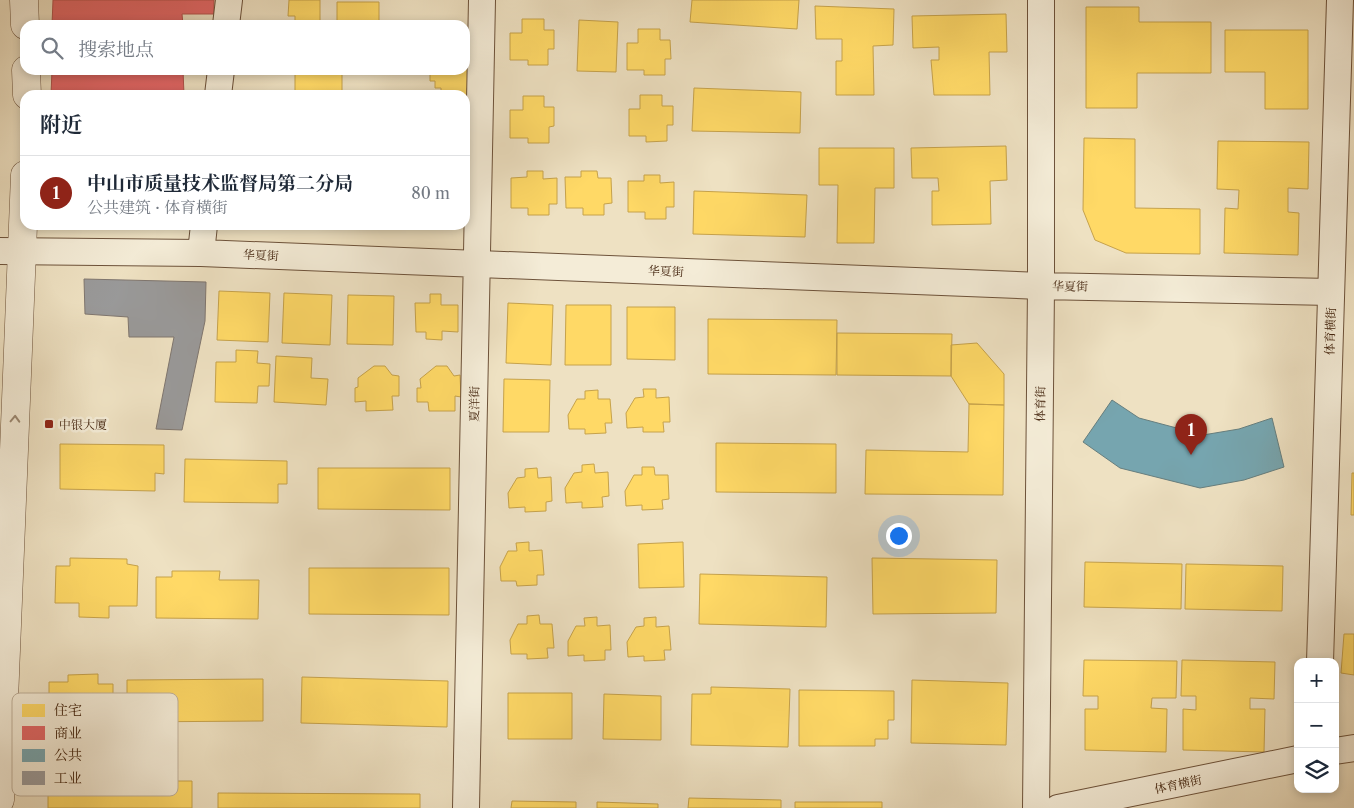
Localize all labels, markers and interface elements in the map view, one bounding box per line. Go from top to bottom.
search box [20,20,470,75]
icon: search [38,34,66,62]
text: 搜索地点 [78,38,154,61]
text: 附近 [40,112,82,137]
text: 中山市质量技术监督局第二分局 [87,172,353,195]
text: 1 [52,183,60,203]
text: 80 m [411,183,450,203]
text: 公共建筑 · 体育横街 [87,197,228,217]
street label: 华夏街 [243,247,280,263]
street label: 华夏街 [648,263,685,279]
street label: 华夏街 [1052,278,1089,294]
street label: 体育横街 [1322,306,1338,355]
street label: 夏洋街 [466,385,482,422]
street label: 体育街 [1032,385,1048,422]
pin: 1 [1175,414,1207,455]
one-way arrow [10,415,21,423]
place label: 中银大厦 [59,417,107,432]
marker: 中银大厦 [43,418,55,430]
your location [886,523,912,549]
map controls [1294,658,1339,793]
button: + [1294,658,1339,703]
legend [12,693,178,796]
text: 住宅 [54,701,82,719]
button: − [1294,703,1339,748]
text: 商业 [54,724,82,742]
text: 公共 [54,746,82,764]
button: layers [1294,748,1339,793]
text: 工业 [54,769,82,787]
street label: 体育横街 [1153,771,1204,796]

